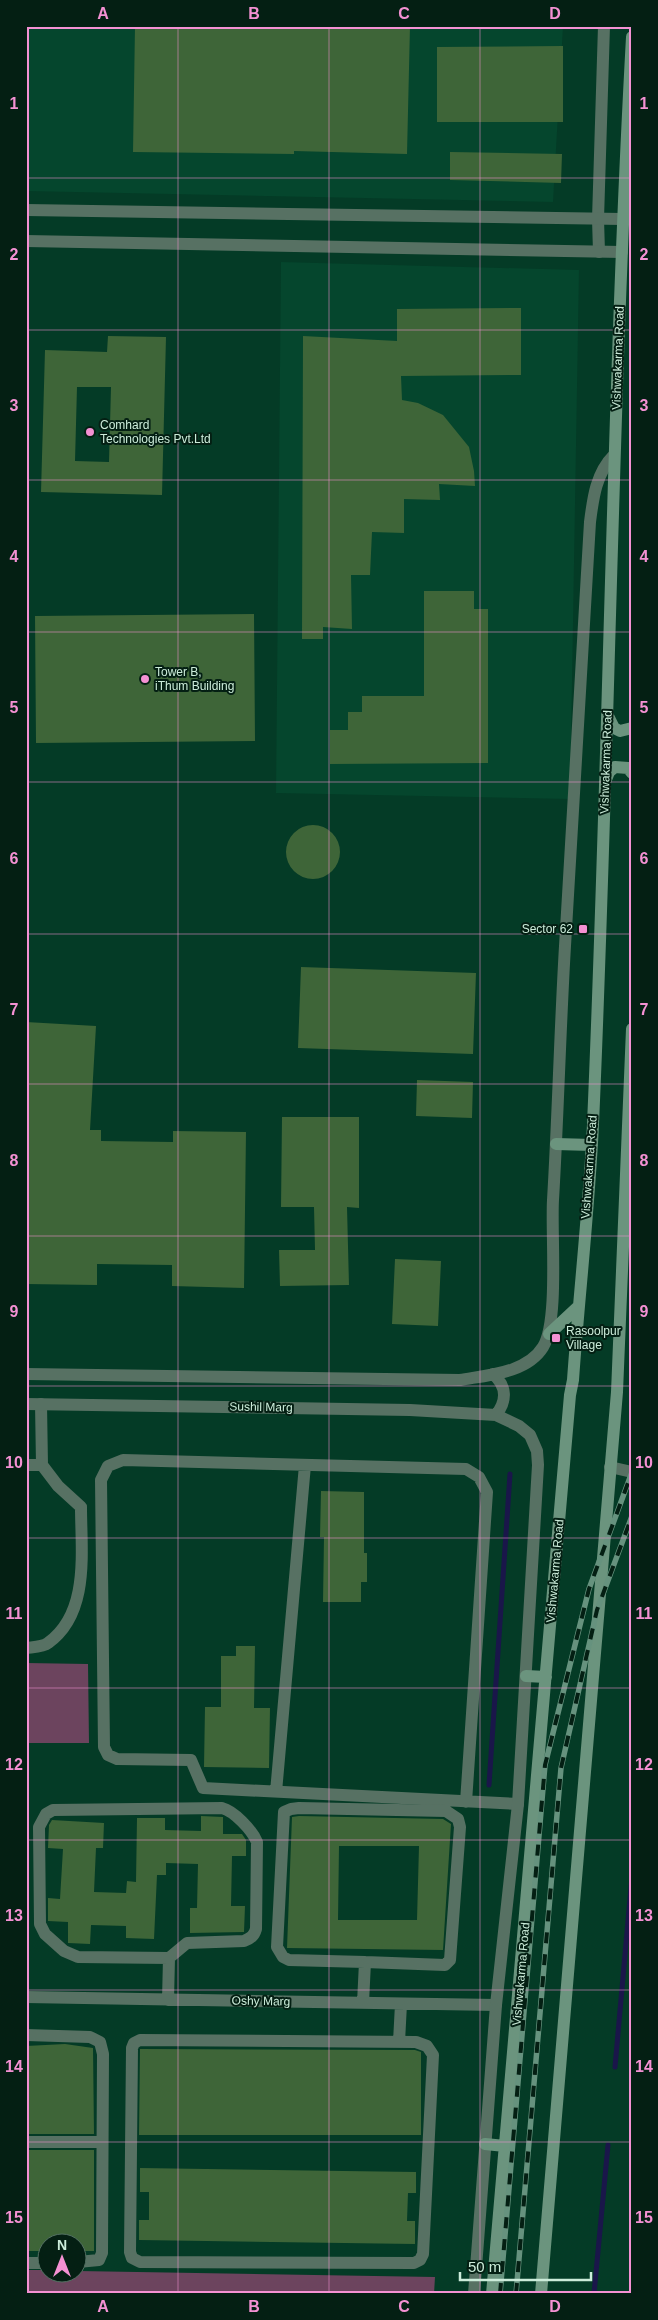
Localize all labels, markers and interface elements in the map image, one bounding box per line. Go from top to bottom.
text: A [97,5,109,22]
text: B [248,5,260,22]
text: C [398,5,410,22]
text: D [549,5,561,22]
text: 1 [10,95,19,112]
text: 1 [640,95,649,112]
text: 2 [10,246,19,263]
text: 2 [640,246,649,263]
street label: Vishwakarma Road [609,306,627,410]
text: 3 [10,397,19,414]
text: 3 [640,397,649,414]
place label: Comhard Technologies Pvt.Ltd [100,418,211,446]
marker: Comhard Technologies Pvt.Ltd [84,426,96,438]
text: 4 [10,548,19,565]
text: 4 [640,548,649,565]
place label: Tower B, iThum Building [155,665,234,693]
marker: Tower B, iThum Building [139,673,151,685]
text: 5 [10,699,19,716]
text: 5 [640,699,649,716]
street label: Vishwakarma Road [597,710,615,814]
text: 6 [10,850,19,867]
text: 6 [640,850,649,867]
place label: Sector 62 [522,922,573,936]
marker: Sector 62 [577,923,589,935]
text: 7 [10,1001,19,1018]
text: 7 [640,1001,649,1018]
street label: Vishwakarma Road [578,1115,600,1219]
text: 8 [10,1152,19,1169]
text: 8 [640,1152,649,1169]
text: 9 [10,1303,19,1320]
text: 9 [640,1303,649,1320]
place label: Rasoolpur Village [566,1324,621,1352]
marker: Rasoolpur Village [550,1332,562,1344]
street label: Sushil Marg [229,1399,293,1415]
text: 10 [5,1454,23,1471]
text: 10 [635,1454,653,1471]
street label: Vishwakarma Road [544,1519,566,1623]
text: 11 [6,1605,23,1622]
text: 11 [636,1605,653,1622]
text: 12 [5,1756,23,1773]
text: 12 [635,1756,653,1773]
text: 13 [5,1907,23,1924]
text: 13 [635,1907,653,1924]
street label: Vishwakarma Road [510,1922,532,2026]
street label: Oshy Marg [232,1993,290,2009]
text: 14 [5,2058,23,2075]
text: 14 [635,2058,653,2075]
text: 15 [5,2209,23,2226]
text: 15 [635,2209,653,2226]
north arrow [38,2232,88,2282]
text: N [57,2237,67,2253]
scale bar [460,2250,592,2282]
text: 50 m [468,2258,501,2275]
text: A [97,2298,109,2315]
text: B [248,2298,260,2315]
text: C [398,2298,410,2315]
text: D [549,2298,561,2315]

